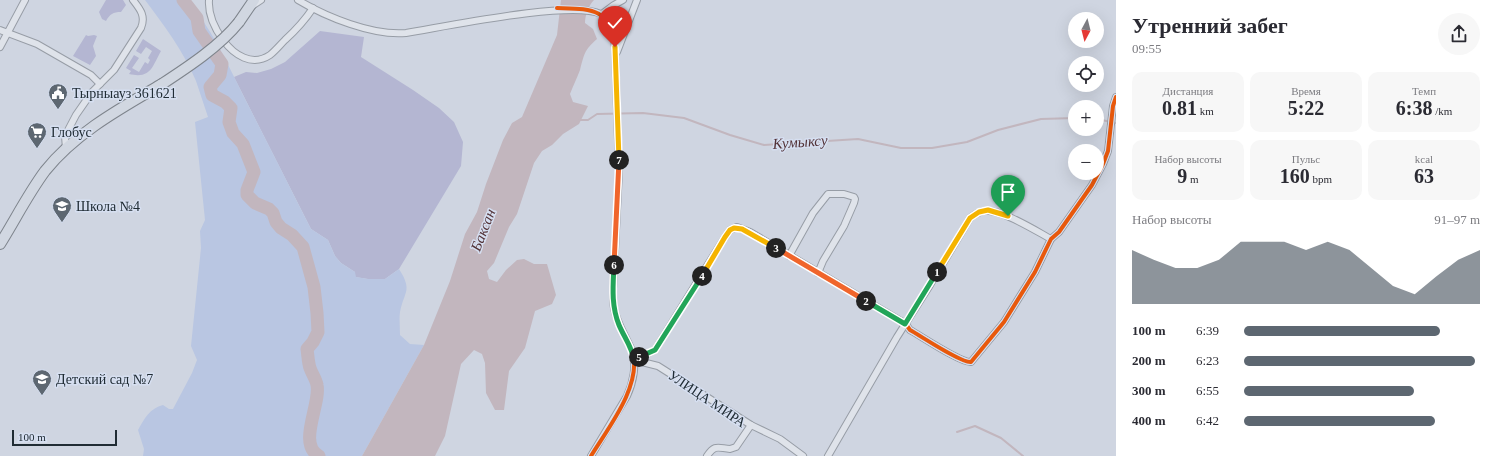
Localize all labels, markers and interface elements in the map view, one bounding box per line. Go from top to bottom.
pin [598,6,632,47]
icon: check [604,12,626,34]
north arrow [1068,12,1104,48]
map controls [1068,12,1104,180]
text: Утренний забег [1132,13,1288,38]
button: share [1438,13,1480,55]
text: 09:55 [1132,41,1162,56]
button: locate [1068,56,1104,92]
public building icon: Тырныауз 361621 [47,82,69,110]
text: Дистанция [1163,85,1213,97]
text: Время [1291,85,1321,97]
text: Темп [1412,85,1436,97]
place label: Тырныауз 361621 [72,86,177,101]
text: 0.81 [1162,97,1197,119]
text: 5:22 [1288,97,1324,119]
text: 6:38 [1396,97,1432,119]
button: + [1068,100,1104,136]
text: km [1197,105,1214,117]
text: /km [1432,105,1452,117]
supermarket icon: Глобус [26,121,48,149]
place label: Глобус [51,125,92,140]
water label: Кумыксу [771,132,828,152]
button: − [1068,144,1104,180]
pin: 7 [609,150,629,170]
text: Набор высоты [1154,153,1222,165]
text: Пульс [1292,153,1320,165]
text: kcal [1415,153,1433,165]
text: 7 [616,154,622,166]
text: 9 [1177,165,1187,187]
text: 160 [1280,165,1310,187]
text: 63 [1414,165,1434,187]
text: m [1187,173,1199,185]
text: bpm [1310,173,1332,185]
pin [991,175,1025,216]
icon: arrive [997,181,1019,203]
school or university icon: Школа №4 [51,195,73,223]
place label: Школа №4 [76,199,140,214]
water label: Баксан [467,207,498,254]
text: Набор высоты [1132,212,1211,227]
text: 91–97 m [1434,212,1480,227]
pin: 3 [766,238,786,258]
text: 3 [773,242,779,254]
pin: 6 [604,255,624,275]
text: 6 [611,259,617,271]
pin: 1 [927,262,947,282]
pin: 4 [692,266,712,286]
text: 1 [934,266,940,278]
text: 4 [699,270,705,282]
pin: 2 [856,291,876,311]
text: 2 [863,295,869,307]
text: 100 m [1132,323,1166,338]
text: 6:39 [1196,323,1219,338]
pin: 5 [629,347,649,367]
text: 5 [636,351,642,363]
text: 200 m [1132,353,1166,368]
text: 6:23 [1196,353,1219,368]
school or university icon: Детский сад №7 [31,368,53,396]
street label: УЛИЦА МИРА [665,368,749,431]
place label: Детский сад №7 [56,372,153,387]
text: 300 m [1132,383,1166,398]
text: 6:55 [1196,383,1219,398]
text: 400 m [1132,413,1166,428]
text: 6:42 [1196,413,1219,428]
scale bar [12,428,117,447]
text: 100 m [18,431,46,443]

